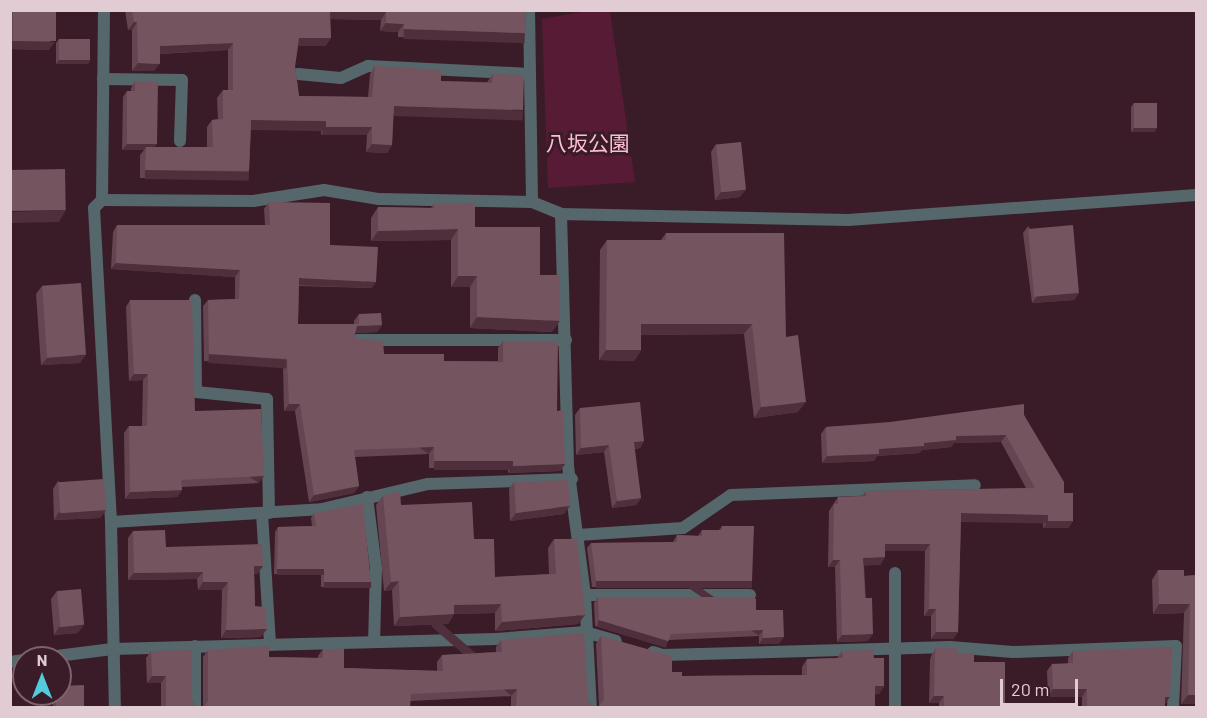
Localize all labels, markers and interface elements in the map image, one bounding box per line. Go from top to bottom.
park label: 八坂公園 [546,130,630,156]
north arrow [12,646,72,706]
text: N [37,650,47,669]
scale bar [1003,667,1081,705]
text: 20 m [1011,678,1049,700]

